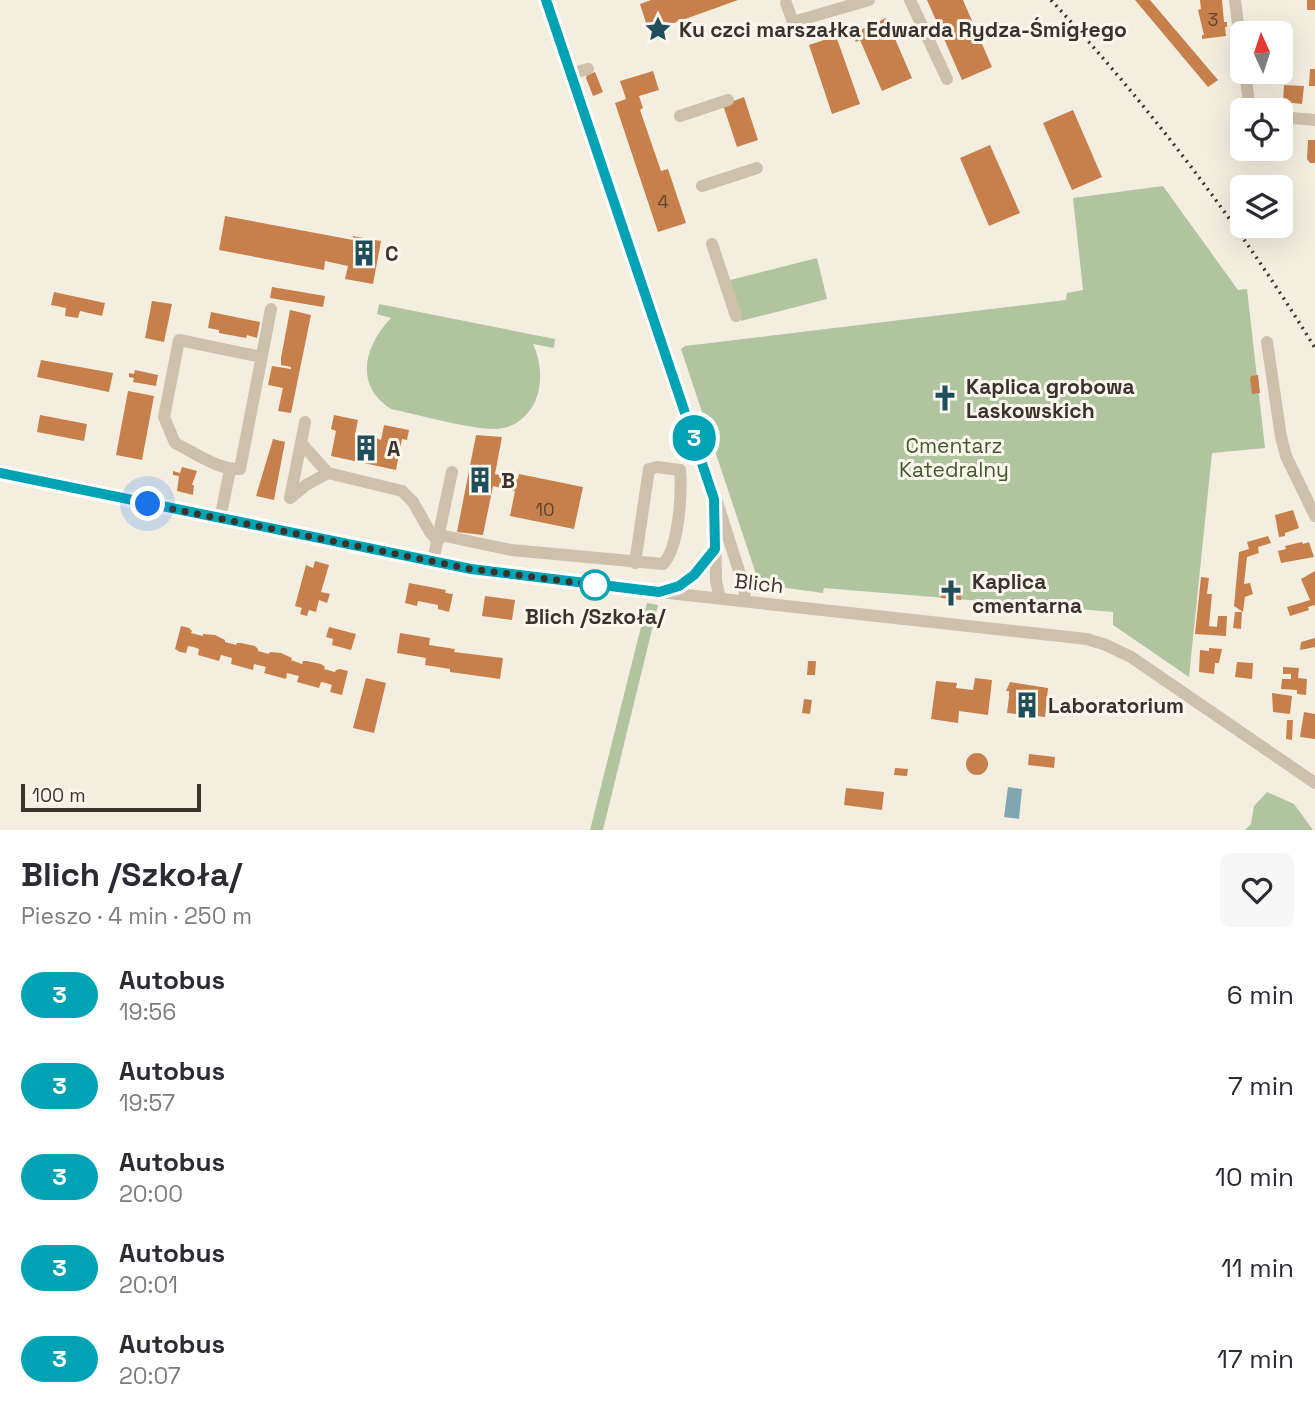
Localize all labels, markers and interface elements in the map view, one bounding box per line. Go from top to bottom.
house number: 3 [1208,8,1218,31]
place icon: Ku czci marszałka Edwarda Rydza-Śmigłego [643,14,673,44]
place label: Ku czci marszałka Edwarda Rydza-Śmigłego [679,16,1127,43]
north arrow [1230,21,1293,84]
map controls [1230,21,1293,238]
button: locate [1230,98,1293,161]
button: layers [1230,175,1293,238]
house number: 4 [657,190,669,213]
building icon: C [349,238,379,268]
place label: C [385,240,399,267]
place label: Kaplica grobowa Laskowskich [966,373,1135,424]
church icon: Kaplica grobowa Laskowskich [930,383,960,413]
line badge: 3 [671,415,717,461]
text: 3 [687,422,701,453]
park label: Cmentarz Katedralny [899,432,1009,483]
building icon: A [351,433,381,463]
place label: A [387,435,400,462]
building icon: B [465,465,495,495]
place label: B [501,467,515,494]
your location [130,486,165,521]
house number: 10 [535,498,555,521]
street label: Blich [733,567,785,599]
place label: Kaplica cmentarna [972,568,1082,619]
marker: Blich /Szkoła/ [580,570,610,600]
church icon: Kaplica cmentarna [936,578,966,608]
place label: Blich /Szkoła/ [525,603,666,630]
building icon: Laboratorium [1012,690,1042,720]
place label: Laboratorium [1048,692,1184,719]
scale bar [21,781,201,813]
text: 100 m [32,783,86,808]
button: heart [1220,853,1294,927]
text: Blich /Szkoła/ [21,854,242,896]
text: Pieszo · 4 min · 250 m [21,901,252,931]
text: Autobus [119,963,225,997]
text: 6 min [1227,978,1294,1012]
text: 3 [52,979,67,1010]
text: 19:56 [119,997,176,1027]
text: Autobus [119,1054,225,1088]
text: 7 min [1228,1069,1294,1103]
text: 3 [52,1070,67,1101]
text: 19:57 [119,1088,175,1118]
text: Autobus [119,1145,225,1179]
text: 10 min [1215,1160,1294,1194]
text: 3 [52,1161,67,1192]
text: 20:00 [119,1179,183,1209]
text: Autobus [119,1236,225,1270]
text: 11 min [1221,1251,1294,1285]
text: 3 [52,1252,67,1283]
text: 20:01 [119,1270,178,1300]
text: Autobus [119,1327,225,1361]
text: 17 min [1217,1342,1294,1376]
text: 3 [52,1343,67,1374]
text: 20:07 [119,1361,181,1391]

